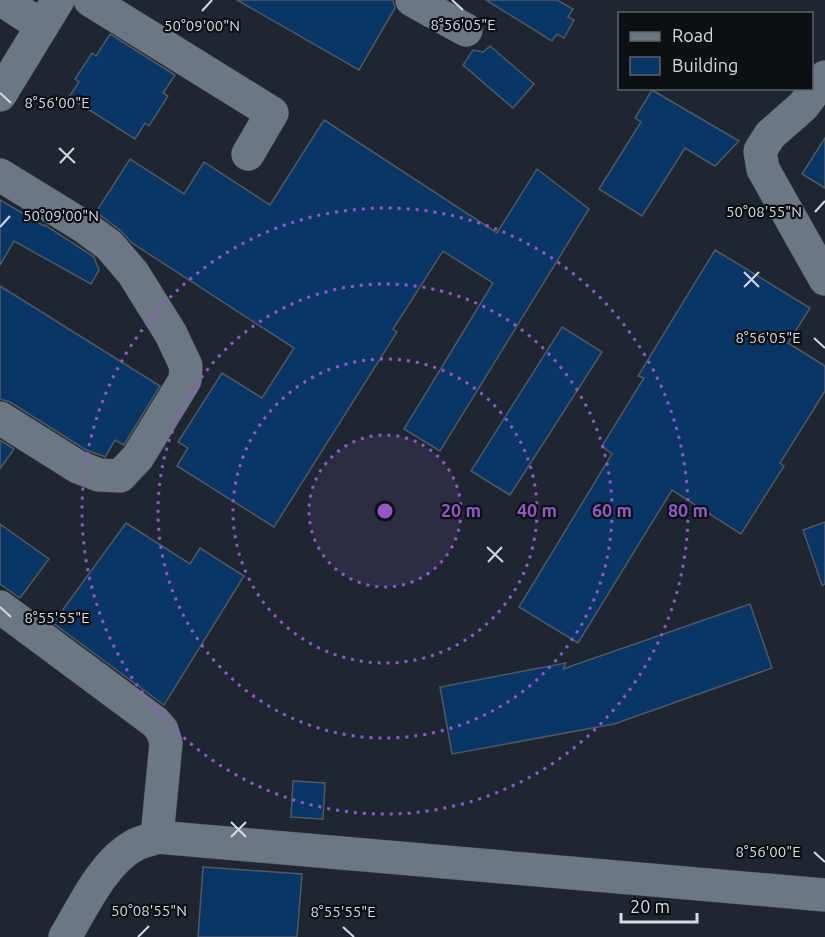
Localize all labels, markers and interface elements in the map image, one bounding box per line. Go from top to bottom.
legend [618,12,813,90]
text: 8°56'05"E [430,16,496,33]
text: 50°09'00"N [164,17,240,34]
text: Road [672,25,714,45]
text: Building [672,55,738,75]
text: 8°56'00"E [24,94,90,111]
text: 50°08'55"N [726,203,802,220]
text: 50°09'00"N [23,207,99,224]
text: 8°56'05"E [735,329,801,346]
text: 20 m [441,500,481,520]
text: 40 m [517,500,557,520]
text: 60 m [592,500,632,520]
text: 80 m [668,500,708,520]
centre of rings [375,501,395,521]
text: 8°55'55"E [24,609,90,626]
text: 8°56'00"E [735,843,801,860]
scale bar [621,886,698,924]
text: 20 m [630,896,670,916]
text: 50°08'55"N [111,902,187,919]
text: 8°55'55"E [310,903,376,920]

